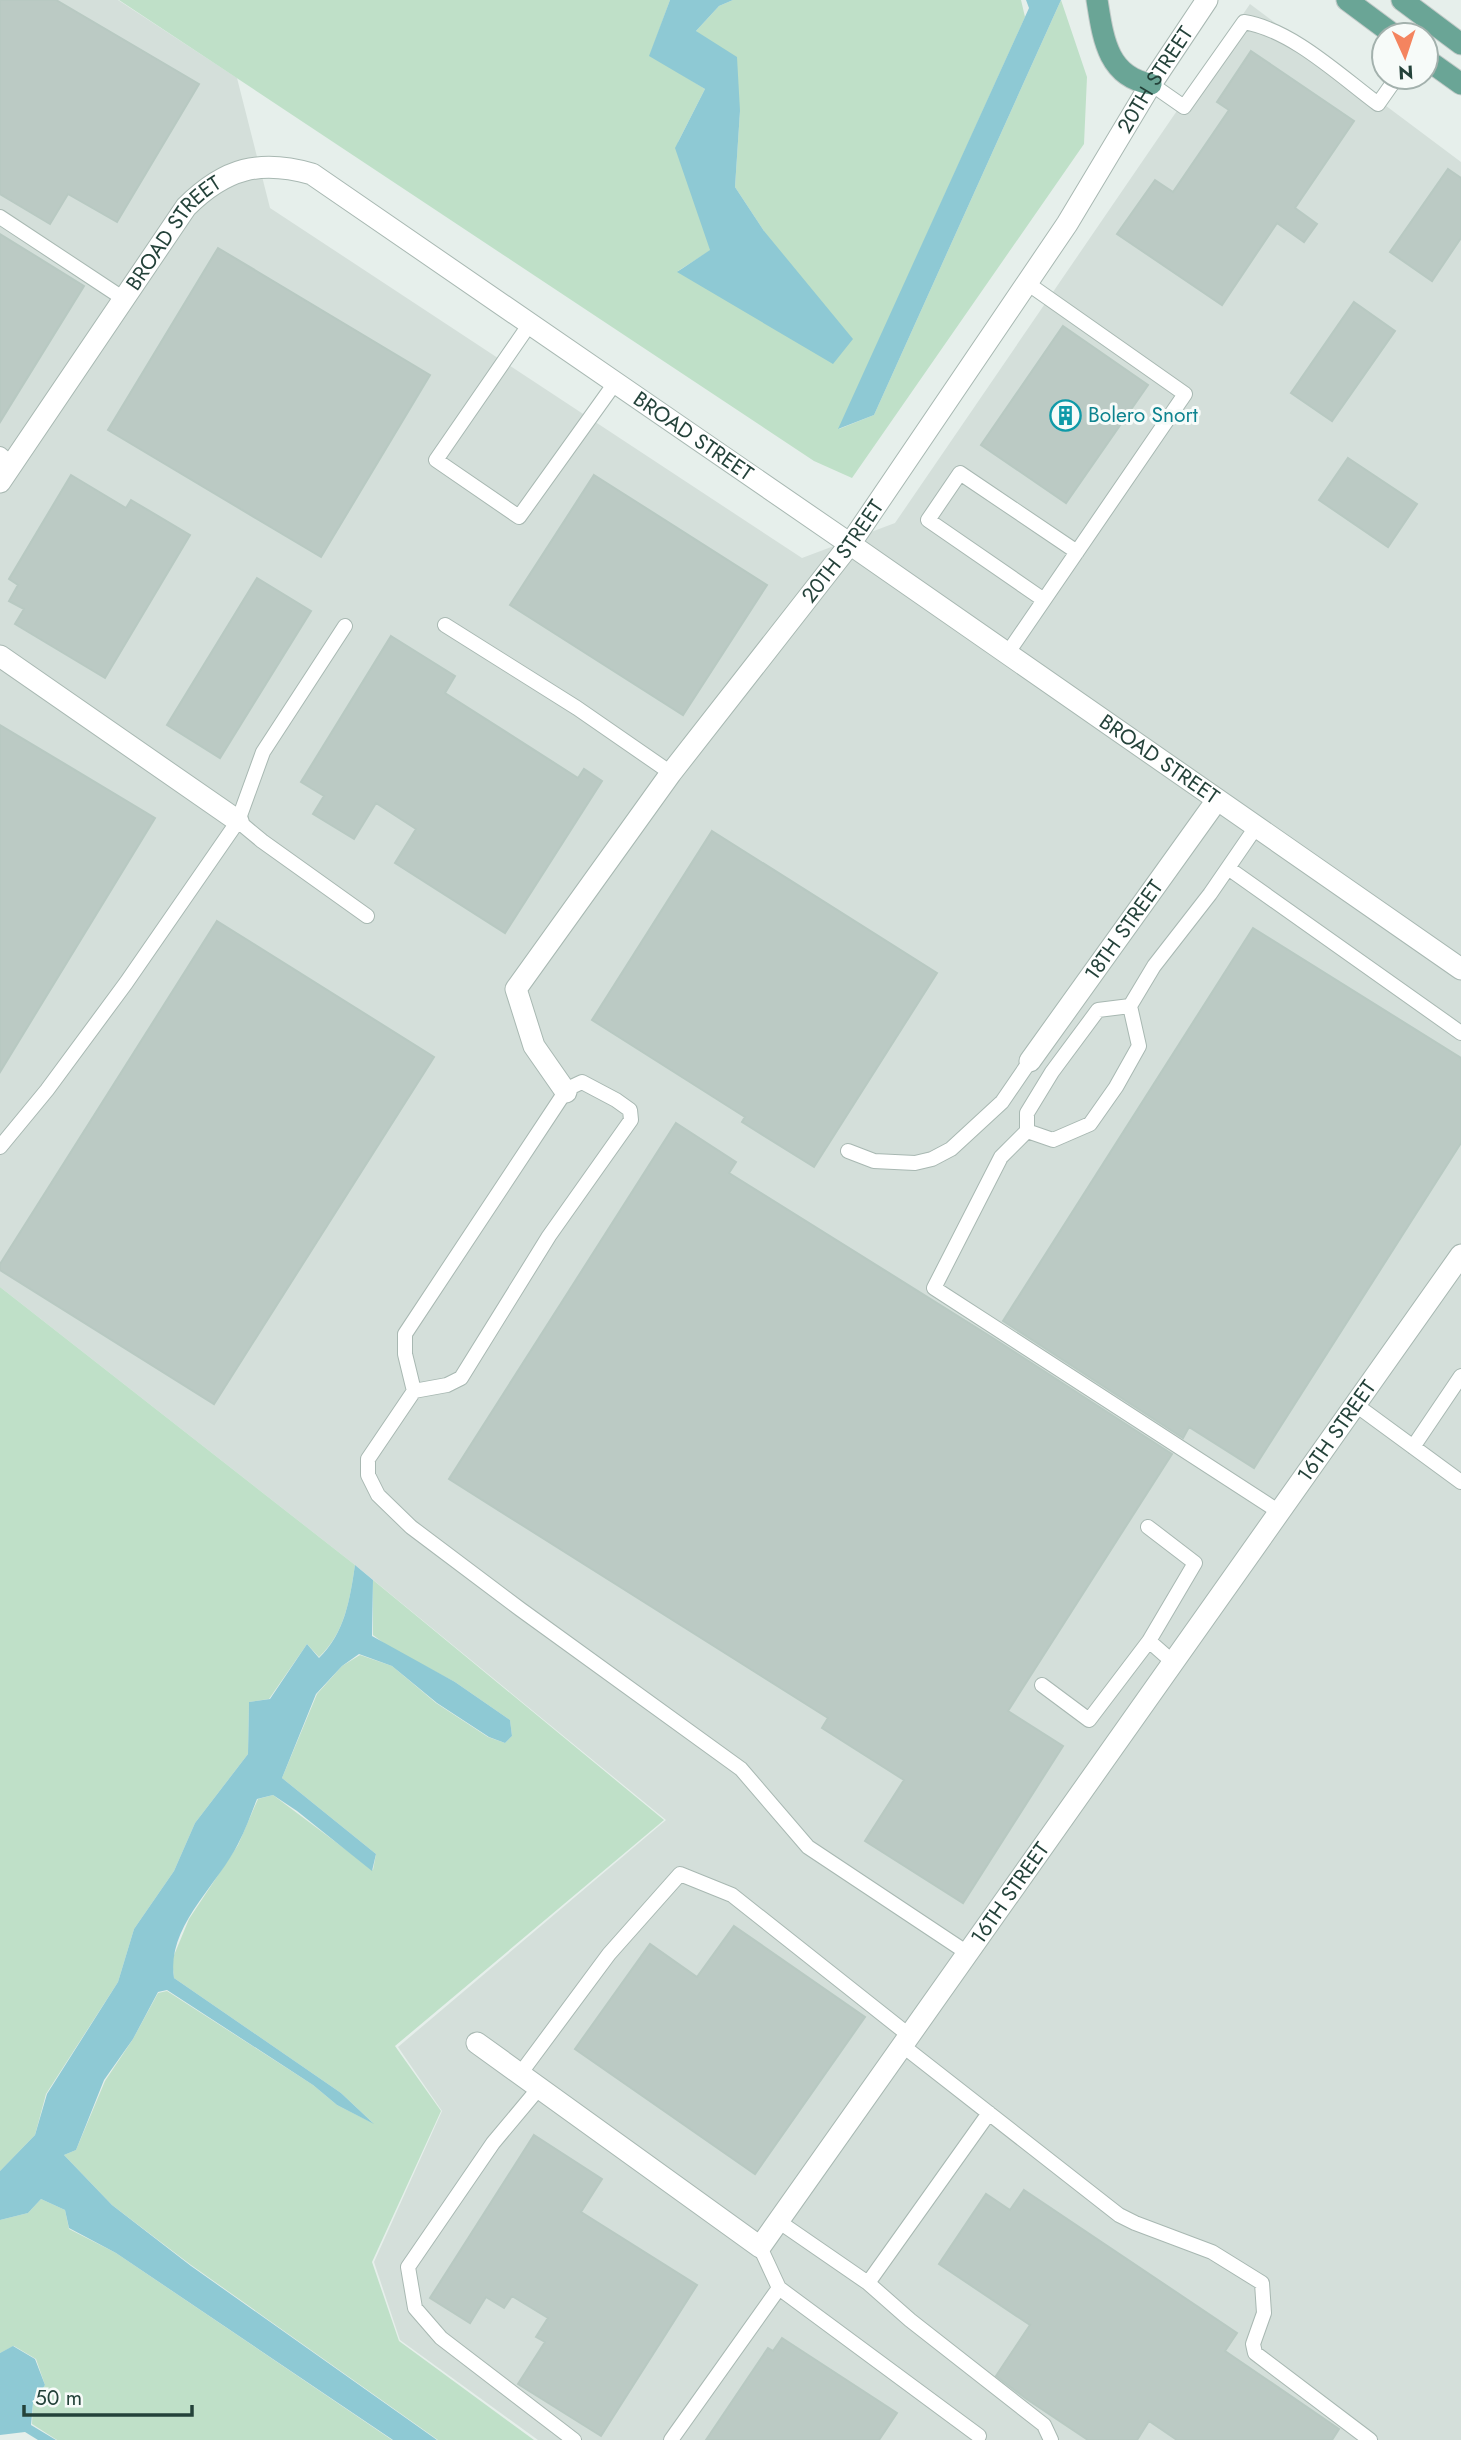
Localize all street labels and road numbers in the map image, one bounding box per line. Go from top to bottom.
street label: 20TH STREET [1110,20,1201,139]
street label: BROAD STREET [119,168,227,297]
street label: BROAD STREET [627,384,760,488]
street label: 20TH STREET [794,494,891,609]
street label: BROAD STREET [1093,707,1225,812]
street label: 18TH STREET [1077,874,1170,987]
street label: 16TH STREET [1290,1374,1383,1488]
street label: 16TH STREET [963,1836,1057,1950]

